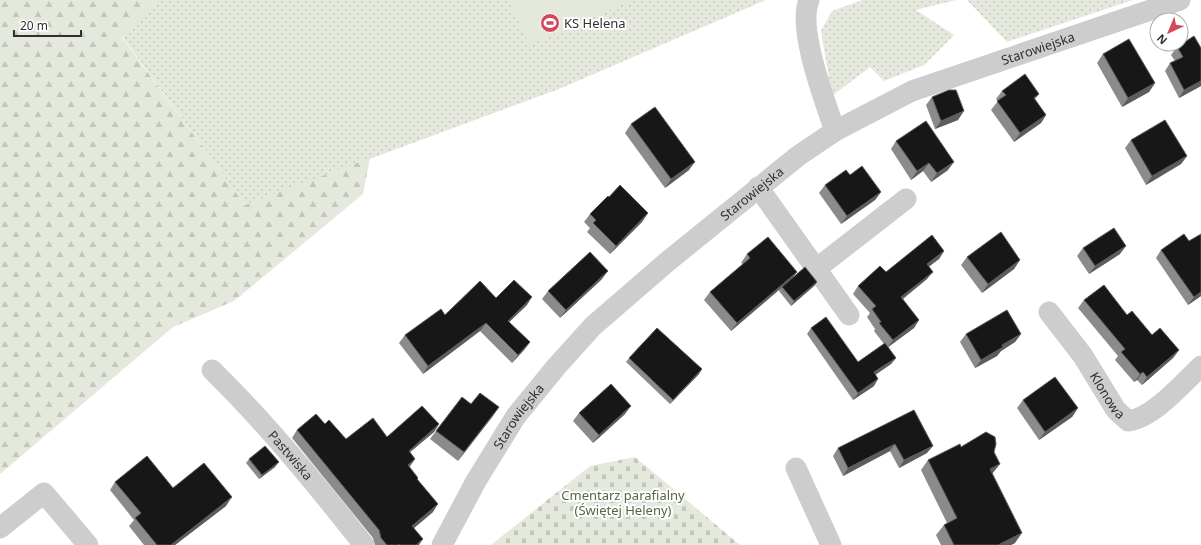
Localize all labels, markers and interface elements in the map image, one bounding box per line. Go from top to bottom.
scale bar [14,12,81,38]
sports icon: KS Helena [539,12,561,34]
north arrow [1149,12,1189,52]
place label: KS Helena [564,14,626,32]
text: 20 m [20,17,48,34]
street label: Starowiejska [999,27,1077,69]
text: N [1153,31,1170,48]
street label: Starowiejska [716,162,787,225]
street label: Klonowa [1086,369,1129,423]
street label: Starowiejska [489,380,548,452]
street label: Pastwiska [264,426,317,484]
park label: Cmentarz parafialny (Świętej Heleny) [561,486,685,519]

